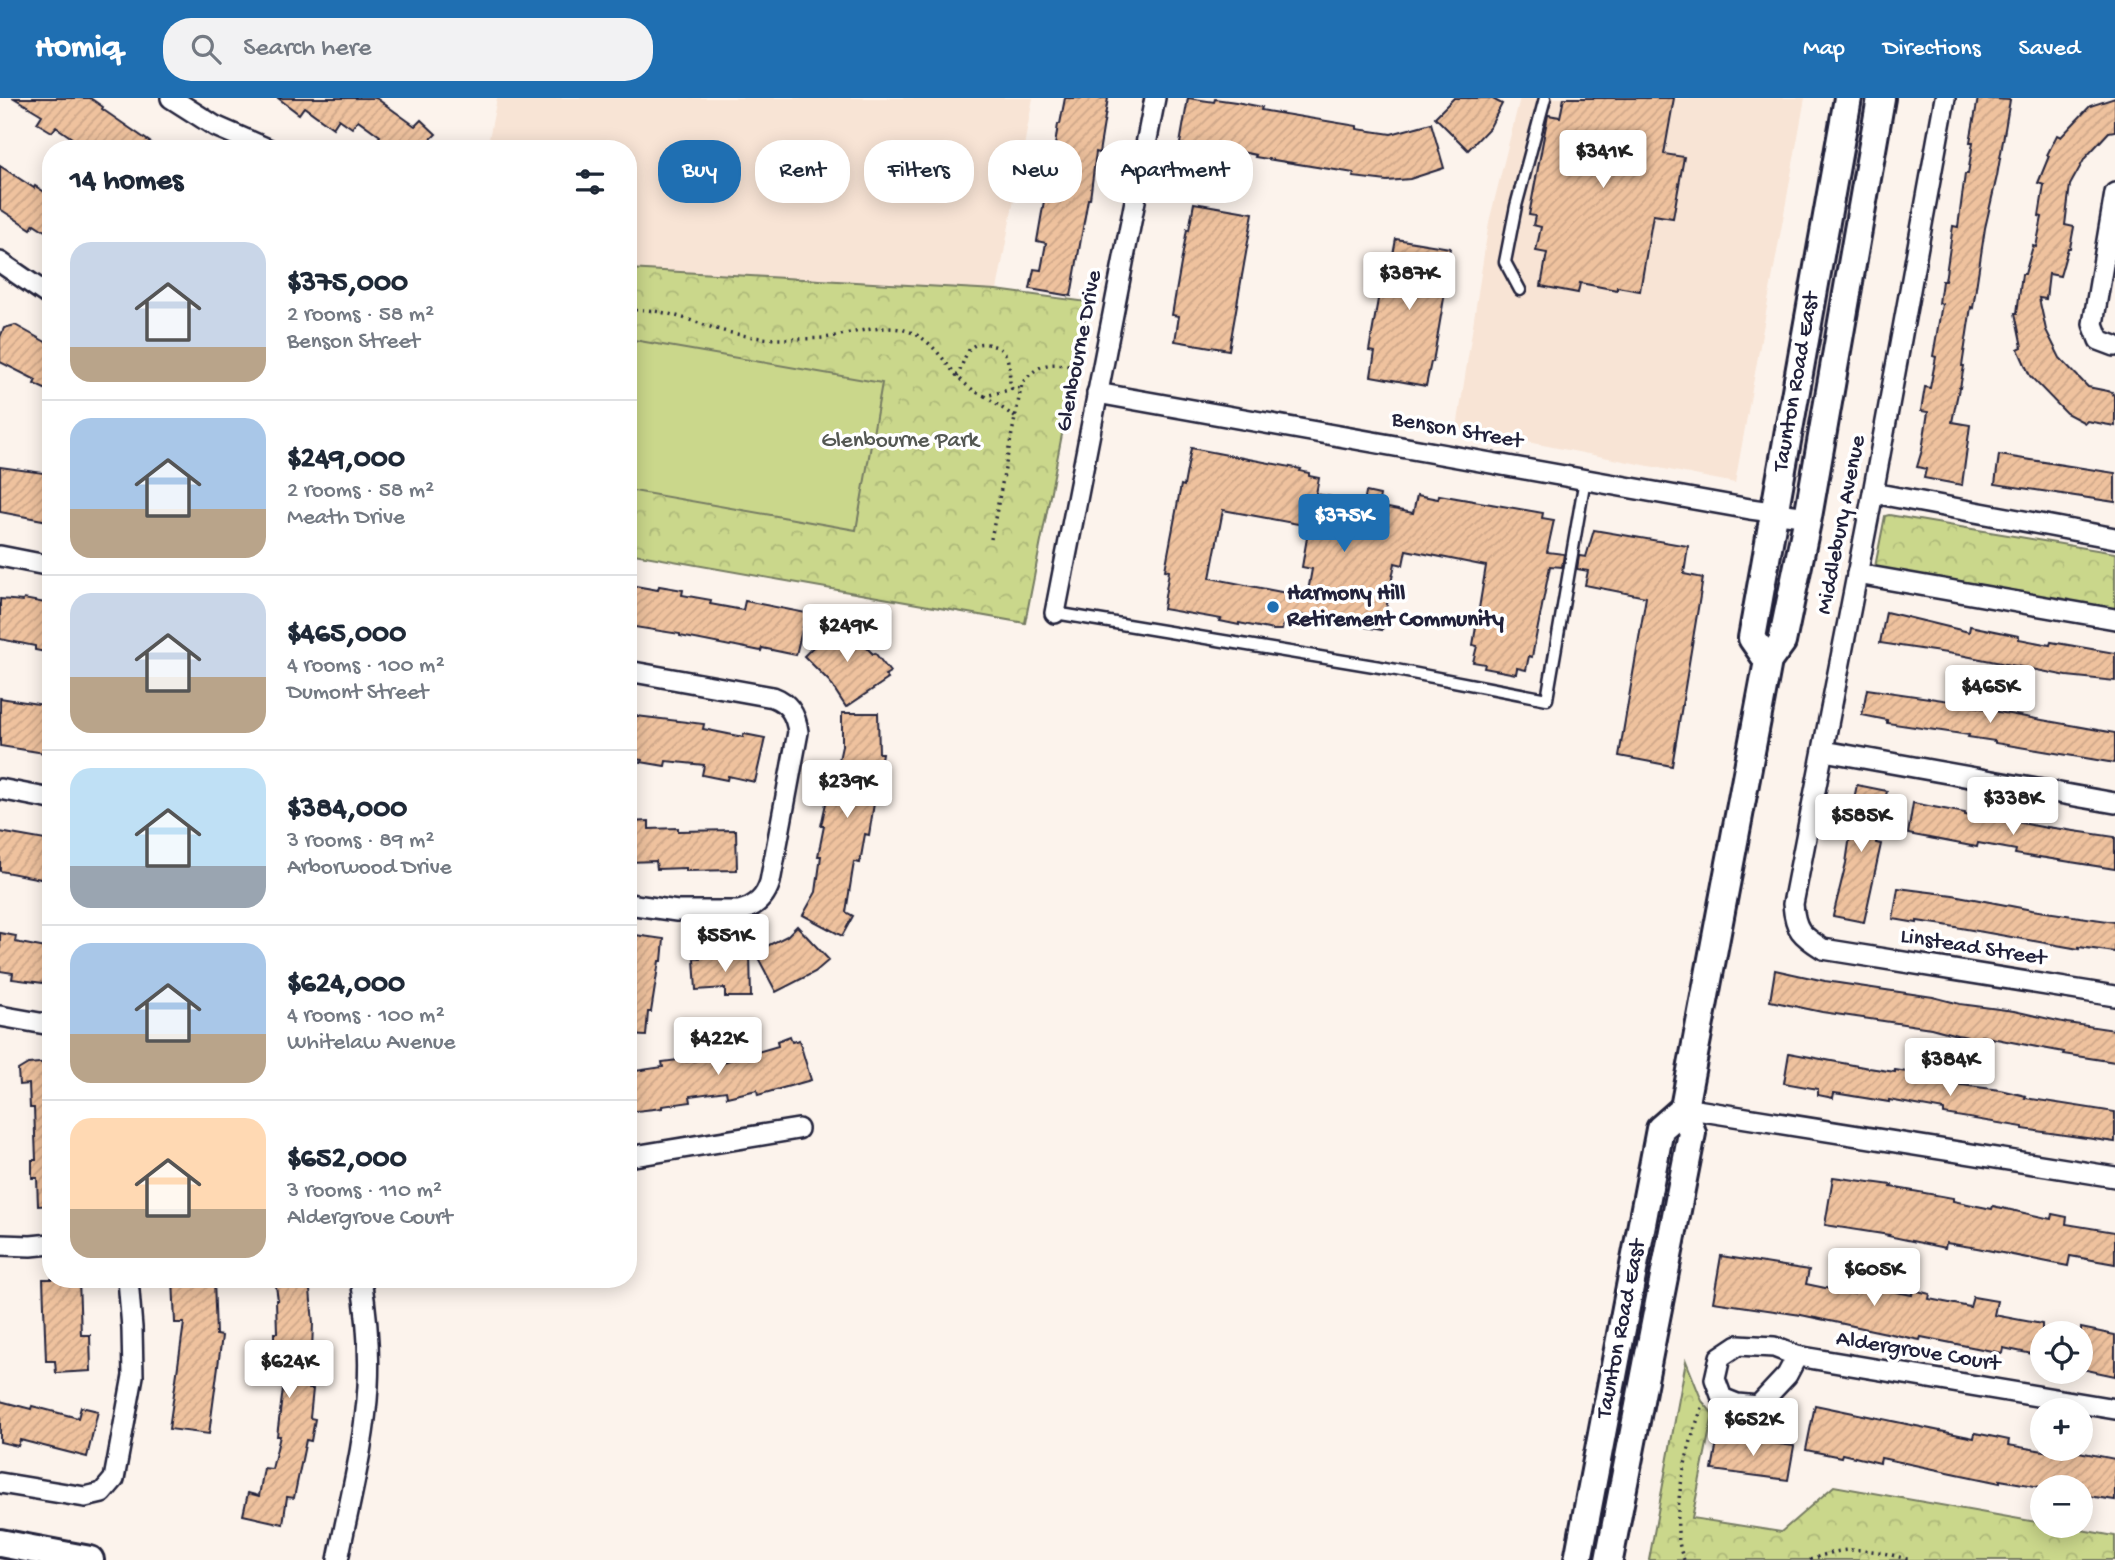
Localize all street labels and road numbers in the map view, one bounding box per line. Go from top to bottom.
street label: Glenbourne Drive [1051,267,1109,434]
street label: Taunton Road East [1768,289,1826,476]
street label: Benson Street [1388,406,1526,456]
street label: Middlebury Avenue [1811,432,1873,617]
street label: Linstead Street [1898,923,2049,973]
street label: Taunton Road East [1591,1236,1653,1423]
street label: Aldergrove Court [1834,1326,2003,1379]

